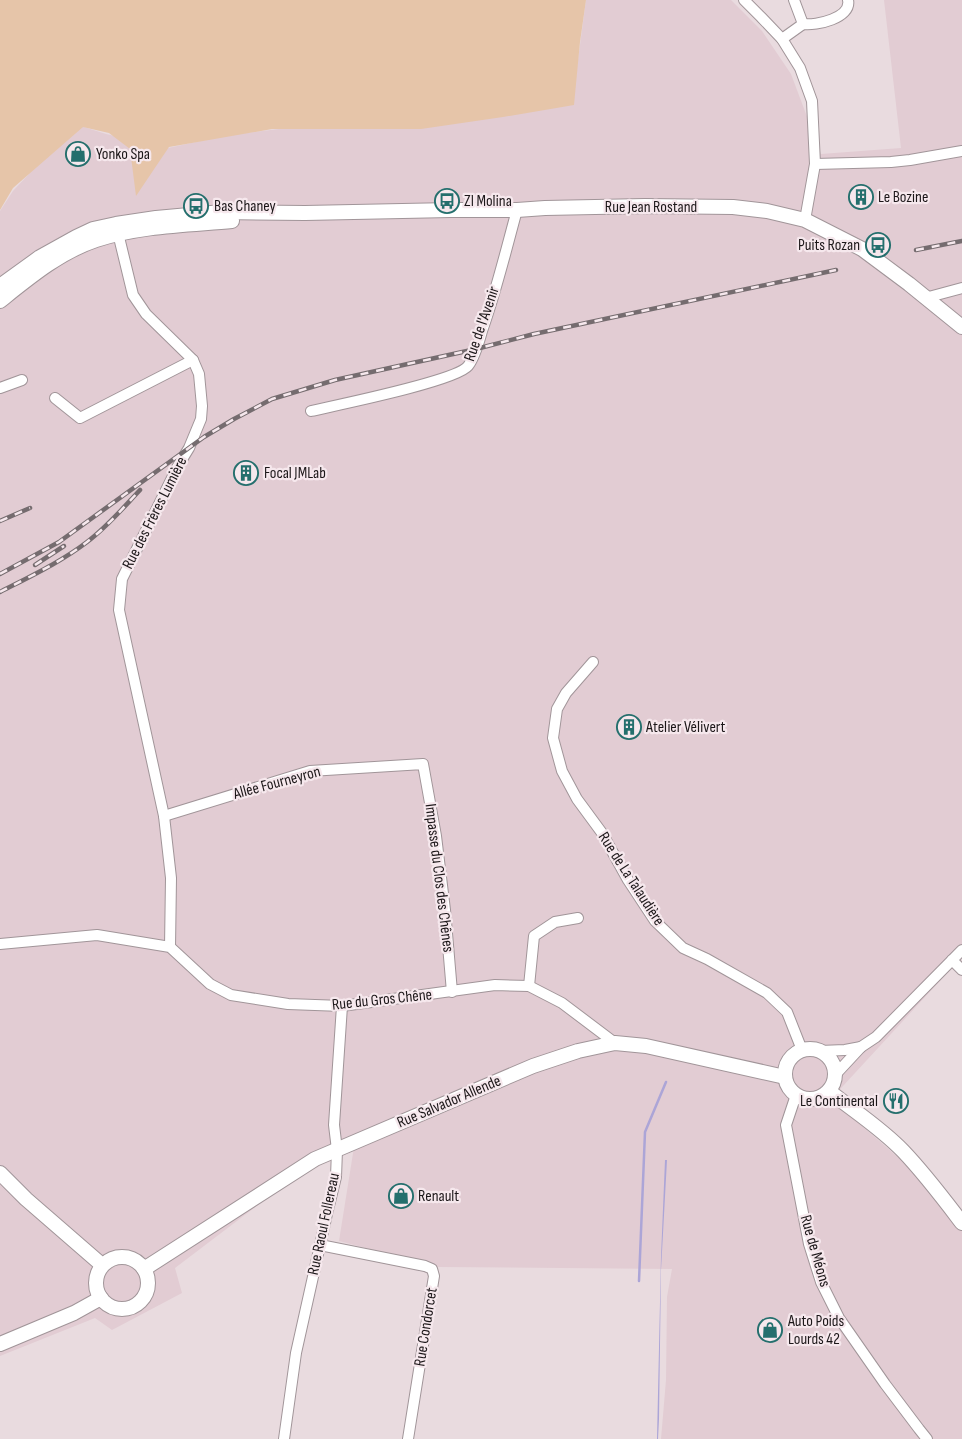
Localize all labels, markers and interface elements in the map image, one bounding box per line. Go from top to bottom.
shop icon: Yonko Spa [65,141,91,167]
place label: Yonko Spa [96,145,150,164]
building icon: Le Bozine [848,184,874,210]
bus stop icon: ZI Molina [434,188,460,214]
place label: Le Bozine [878,188,928,207]
place label: ZI Molina [464,192,512,211]
bus stop icon: Bas Chaney [183,193,209,219]
place label: Bas Chaney [214,197,276,216]
street label: Rue Jean Rostand [605,198,697,217]
bus stop icon: Puits Rozan [865,232,891,258]
place label: Puits Rozan [798,236,860,255]
street label: Rue de l'Avenir [460,284,504,364]
street label: Rue des Frères Lumière [119,454,191,572]
building icon: Focal JMLab [233,460,259,486]
place label: Focal JMLab [264,464,326,483]
building icon: Atelier Vélivert [616,714,642,740]
place label: Atelier Vélivert [645,718,726,737]
street label: Allée Fourneyron [230,762,323,804]
street label: Impasse du Clos des Chênes [420,803,458,954]
street label: Rue de La Talaudière [594,829,668,929]
street label: Rue du Gros Chêne [331,985,433,1015]
street label: Rue Salvador Allende [394,1072,504,1132]
restaurant icon: Le Continental [883,1088,909,1114]
place label: Le Continental [800,1092,878,1111]
street label: Rue Raoul Follereau [304,1171,344,1277]
shop icon: Renault [388,1183,414,1209]
place label: Renault [418,1187,459,1206]
street label: Rue de Méons [796,1213,834,1289]
street label: Rue Condorcet [410,1286,442,1368]
place label: Auto Poids Lourds 42 [787,1312,845,1349]
shop icon: Auto Poids Lourds 42 [757,1317,783,1343]

